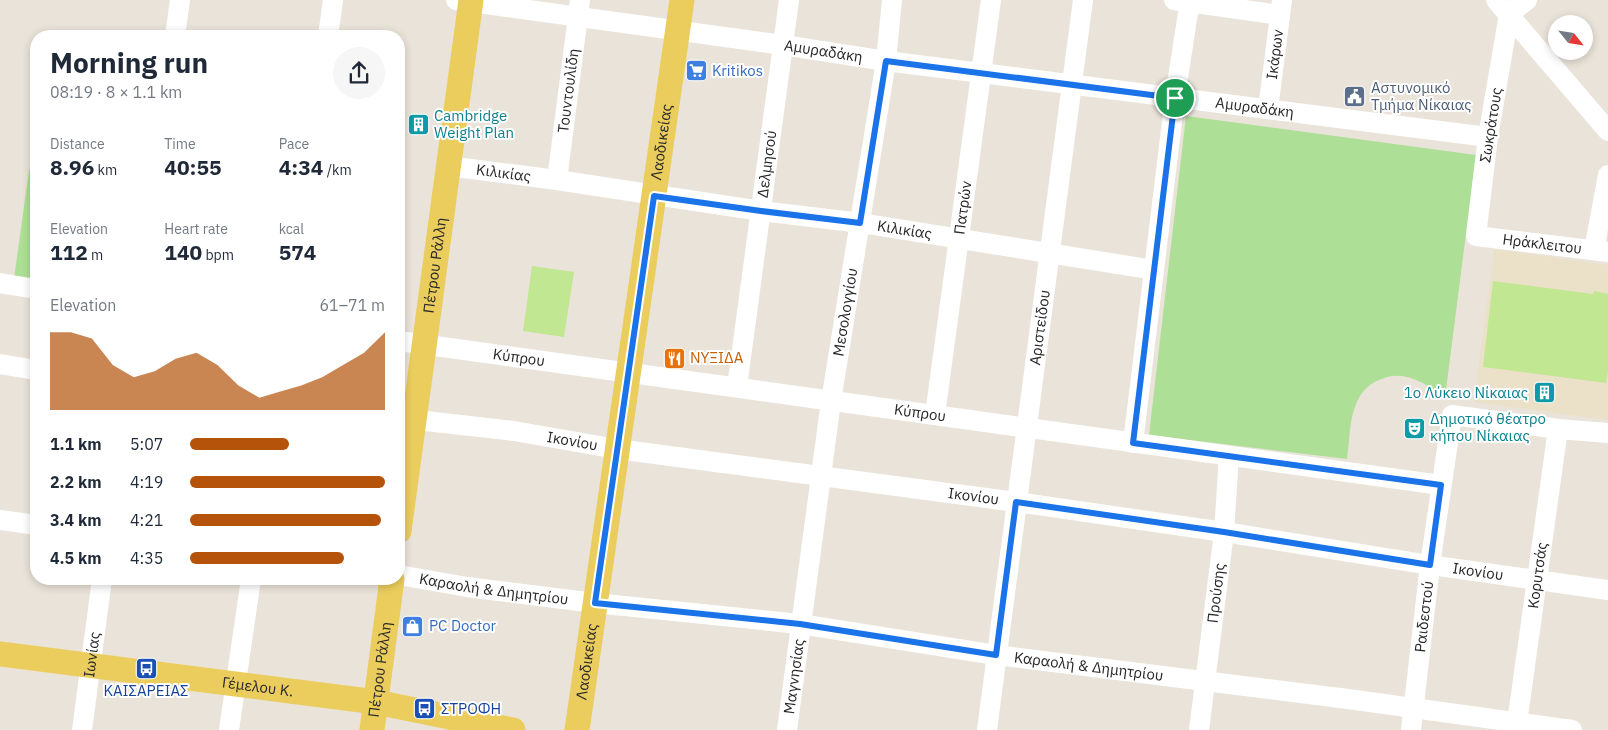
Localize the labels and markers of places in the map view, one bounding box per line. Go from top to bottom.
supermarket icon: Kritikos [684,59,708,83]
place label: Kritikos [712,61,763,80]
pin [1154,77,1196,119]
place label: Αστυνομικό Τμήμα Νίκαιας [1371,78,1472,114]
public building icon: Αστυνομικό Τμήμα Νίκαιας [1343,85,1367,109]
place label: Cambridge Weight Plan [434,106,514,142]
building icon: Cambridge Weight Plan [406,113,430,137]
restaurant icon: ΝΥΞΙΔΑ [662,346,686,370]
place label: ΝΥΞΙΔΑ [690,348,744,367]
building icon: 1ο Λύκειο Νίκαιας [1532,381,1556,405]
place label: 1ο Λύκειο Νίκαιας [1404,383,1528,402]
place label: Δημοτικό θέατρο κήπου Νίκαιας [1430,409,1546,445]
theatre icon: Δημοτικό θέατρο κήπου Νίκαιας [1402,416,1426,440]
shop icon: PC Doctor [401,614,425,638]
place label: PC Doctor [429,616,497,635]
bus stop icon: ΚΑΙΣΑΡΕΙΑΣ [134,656,158,680]
place label: ΚΑΙΣΑΡΕΙΑΣ [103,681,189,700]
bus stop icon: ΣΤΡΟΦΗ [413,697,437,721]
place label: ΣΤΡΟΦΗ [441,699,501,718]

